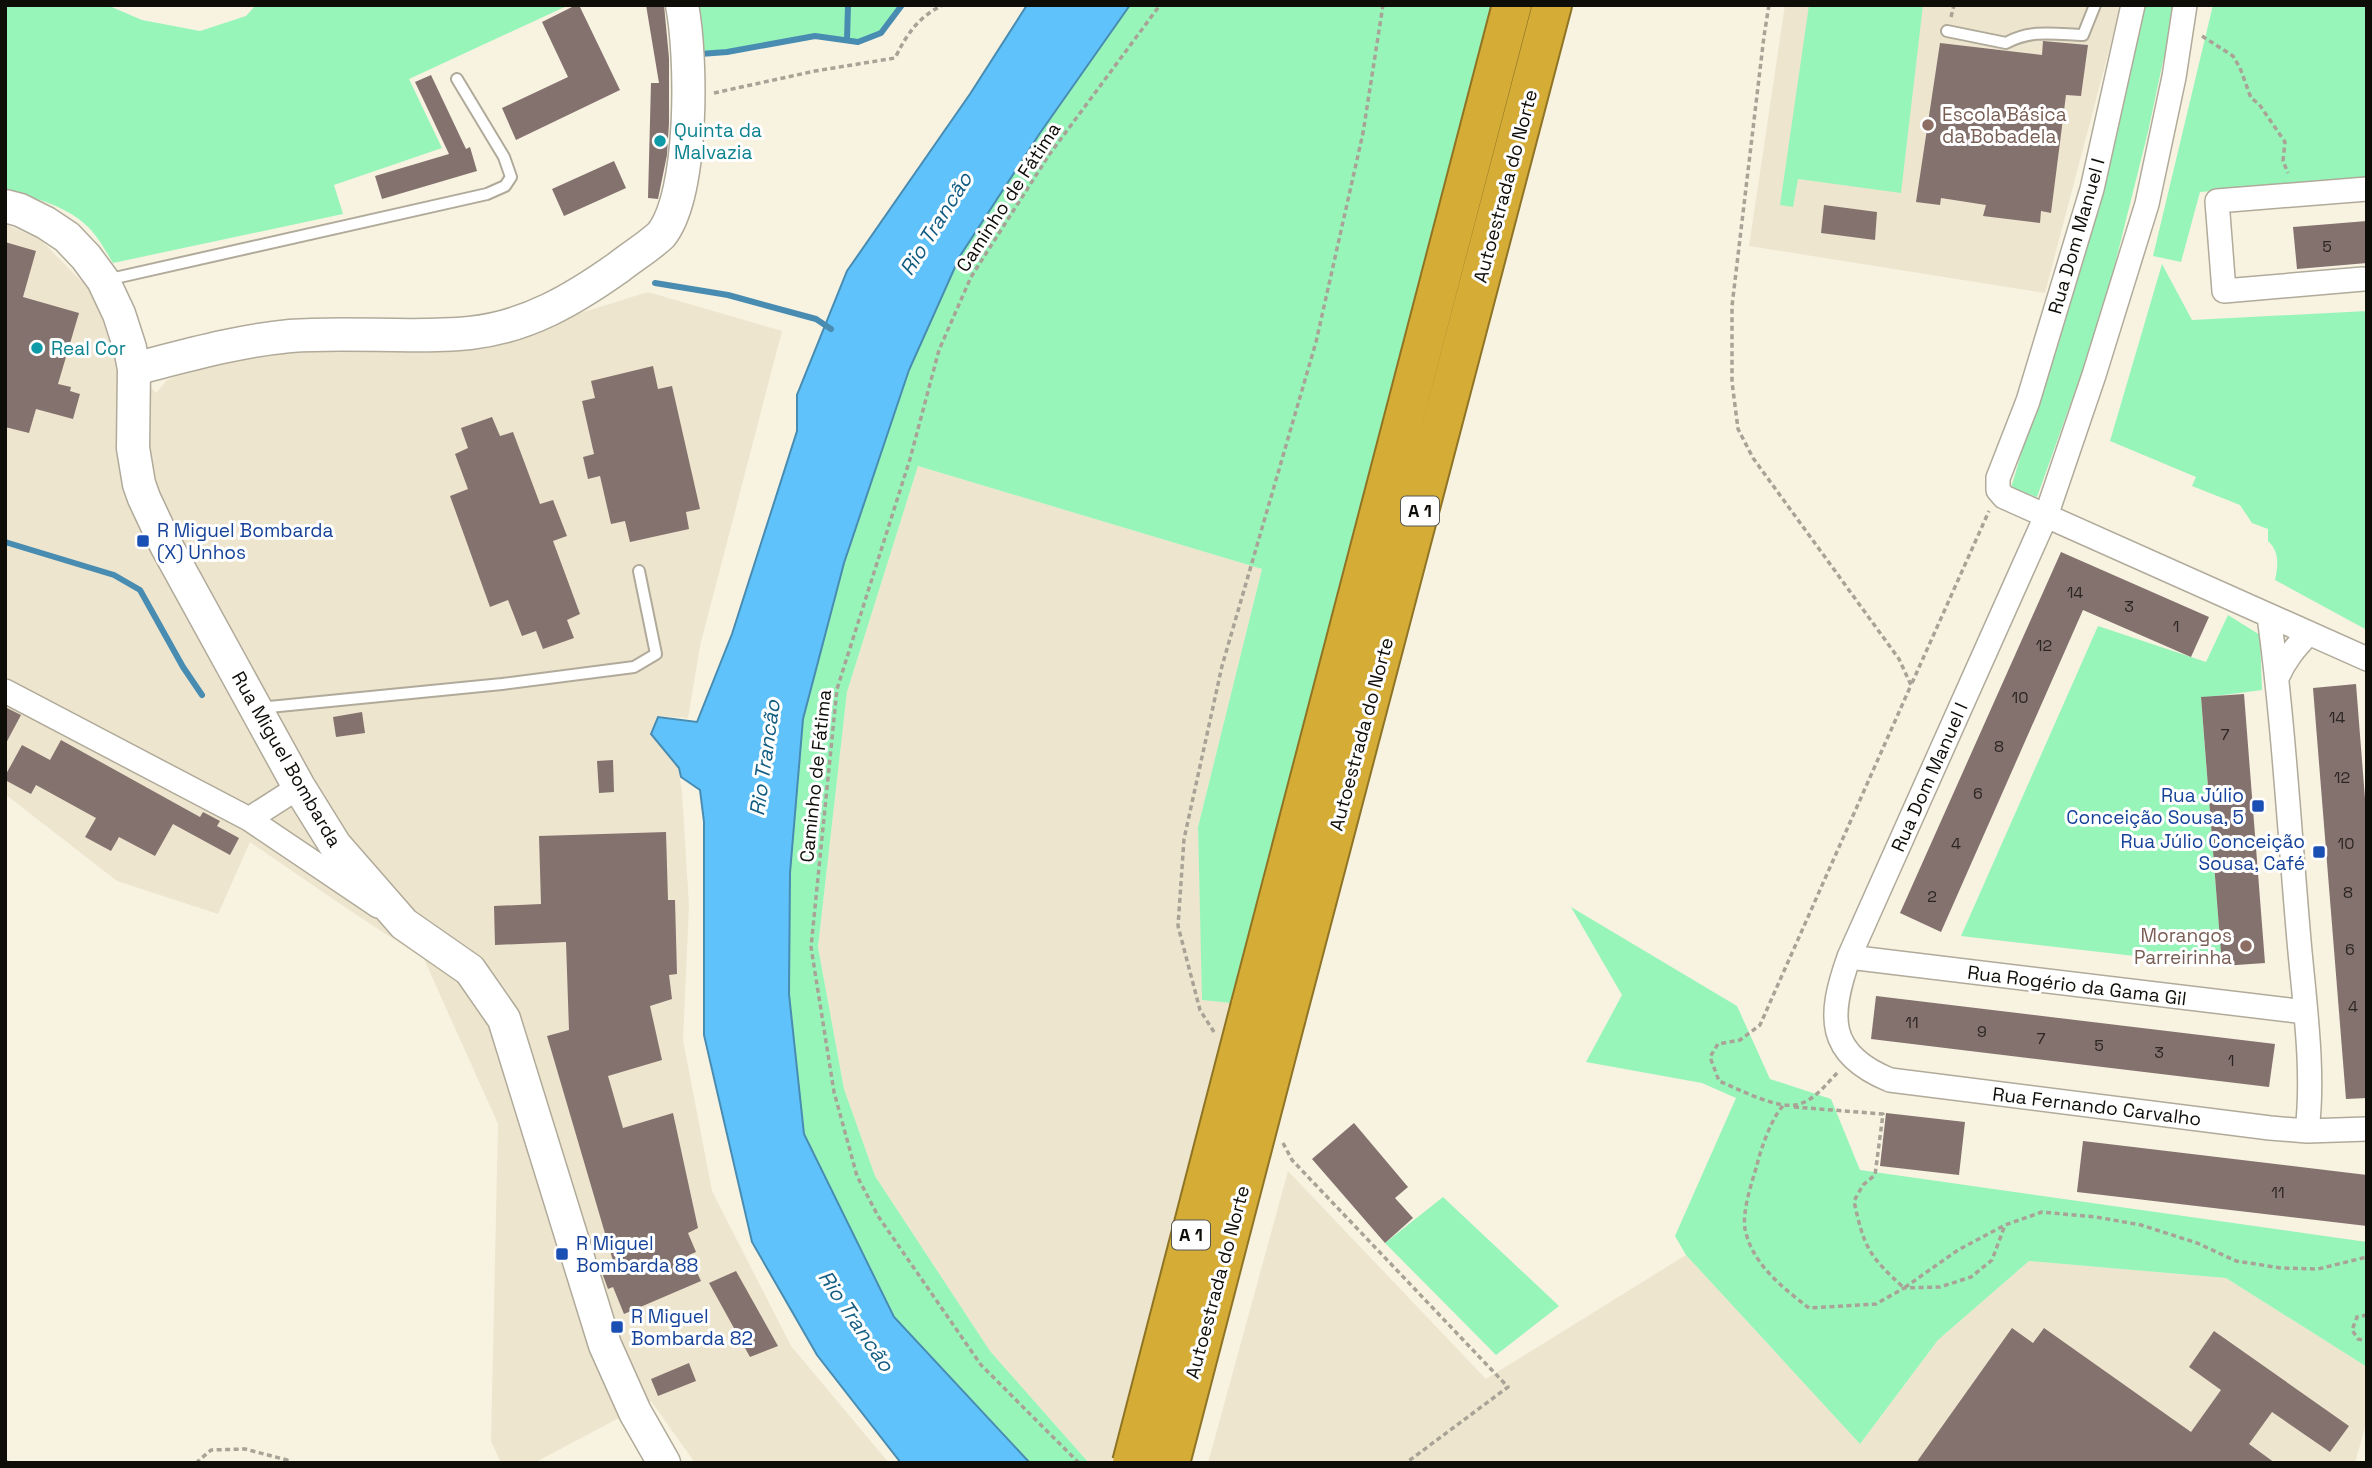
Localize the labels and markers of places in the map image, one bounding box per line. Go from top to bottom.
place label: Escola Básica da Bobadela [1942,102,2067,149]
marker: Escola Básica da Bobadela [1920,117,1936,133]
place label: Quinta da Malvazia [674,118,762,165]
marker: Quinta da Malvazia [652,133,668,149]
place label: Real Cor [51,336,126,361]
marker: Real Cor [29,340,45,356]
place label: R Miguel Bombarda (X) Unhos [157,518,333,565]
marker: R Miguel Bombarda (X) Unhos [135,533,151,549]
place label: Rua Júlio Conceição Sousa, 5 [2066,783,2244,830]
marker: Rua Júlio Conceição Sousa, 5 [2250,798,2266,814]
place label: Rua Júlio Conceição Sousa, Café [2121,829,2305,876]
marker: Rua Júlio Conceição Sousa, Café [2311,844,2327,860]
place label: Morangos Parreirinha [2134,923,2232,970]
marker: Morangos Parreirinha [2238,938,2254,954]
place label: R Miguel Bombarda 88 [576,1231,698,1278]
marker: R Miguel Bombarda 88 [554,1246,570,1262]
place label: R Miguel Bombarda 82 [631,1304,753,1351]
marker: R Miguel Bombarda 82 [609,1319,625,1335]

